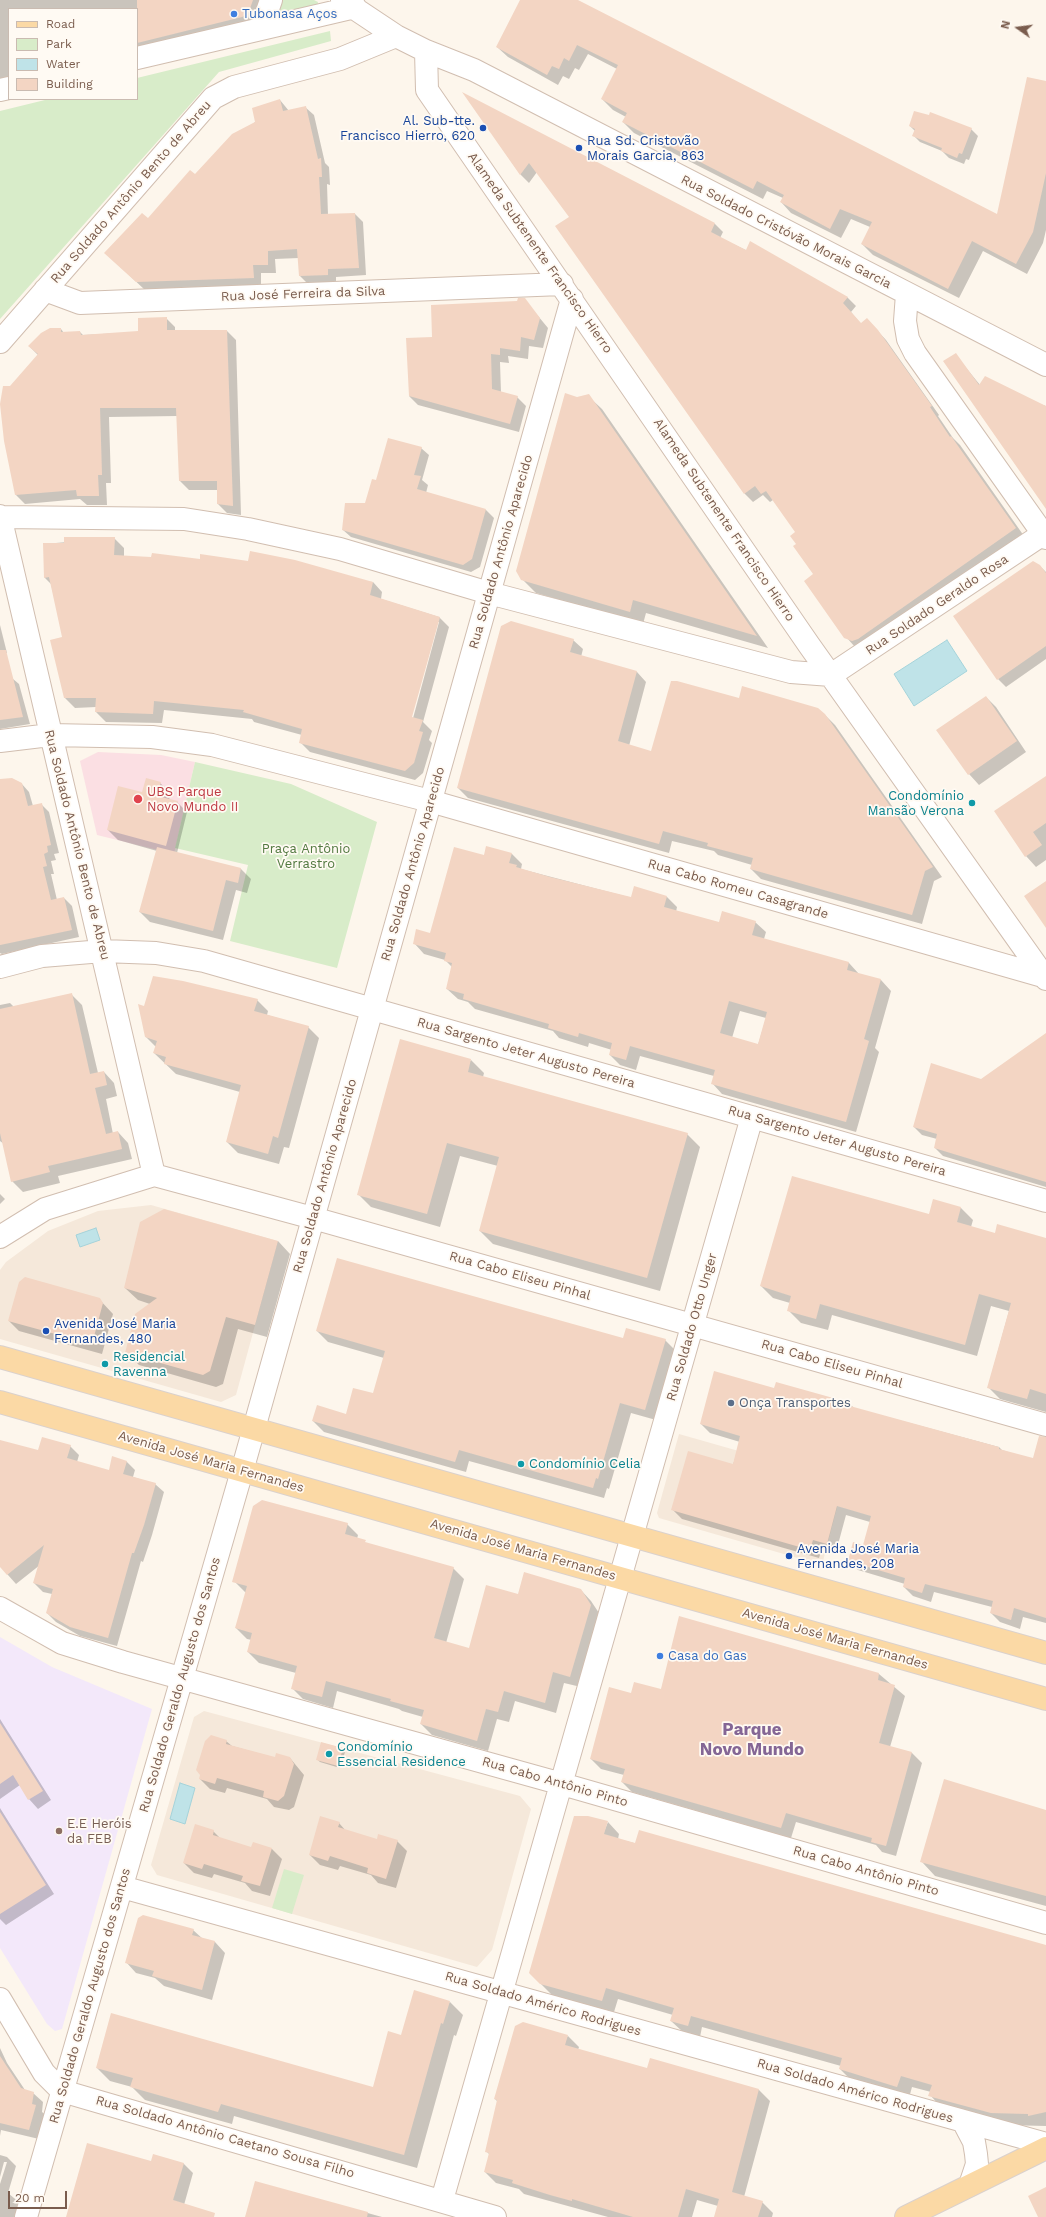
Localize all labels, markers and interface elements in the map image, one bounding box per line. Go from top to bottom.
place label: Tubonasa Aços [242,6,337,22]
legend [8,8,138,100]
north arrow [998,8,1038,48]
marker: Tubonasa Aços [229,9,239,19]
text: Road [46,17,75,31]
text: N [999,19,1013,31]
text: Park [46,37,72,51]
text: Water [46,57,80,71]
text: Building [46,77,93,91]
street label: Rua Soldado Antônio Bento de Abreu [47,97,215,287]
place label: Al. Sub-tte. Francisco Hierro, 620 [340,113,475,144]
marker: Al. Sub-tte. Francisco Hierro, 620 [478,123,488,133]
place label: Rua Sd. Cristovão Morais Garcia, 863 [587,133,704,164]
marker: Rua Sd. Cristovão Morais Garcia, 863 [574,143,584,153]
street label: Alameda Subtenente Francisco Hierro [464,150,616,356]
street label: Rua Soldado Cristóvão Morais Garcia [678,172,894,292]
street label: Rua José Ferreira da Silva [221,283,385,305]
street label: Alameda Subtenente Francisco Hierro [650,415,798,625]
street label: Rua Soldado Antônio Aparecido [466,453,536,651]
street label: Rua Soldado Geraldo Rosa [863,551,1011,659]
street label: Rua Soldado Antônio Bento de Abreu [41,728,113,962]
street label: Rua Soldado Antônio Aparecido [378,765,448,963]
place label: UBS Parque Novo Mundo II [147,784,238,815]
place label: Condomínio Mansão Verona [868,788,964,819]
marker: UBS Parque Novo Mundo II [132,793,144,805]
marker: Condomínio Mansão Verona [967,798,977,808]
park label: Praça Antônio Verrastro [262,841,350,872]
street label: Rua Cabo Romeu Casagrande [646,856,830,922]
street label: Rua Sargento Jeter Augusto Pereira [415,1014,637,1092]
street label: Rua Soldado Antônio Aparecido [290,1077,360,1275]
street label: Rua Sargento Jeter Augusto Pereira [726,1102,948,1180]
street label: Rua Cabo Eliseu Pinhal [448,1248,592,1304]
street label: Rua Soldado Otto Unger [663,1251,721,1403]
place label: Avenida José Maria Fernandes, 480 [54,1316,176,1347]
marker: Avenida José Maria Fernandes, 480 [41,1326,51,1336]
street label: Rua Cabo Eliseu Pinhal [760,1336,904,1392]
place label: Residencial Ravenna [113,1349,185,1380]
marker: Residencial Ravenna [100,1359,110,1369]
place label: Onça Transportes [739,1395,851,1411]
marker: Onça Transportes [726,1398,736,1408]
street label: Avenida José Maria Fernandes [116,1428,306,1496]
place label: Condomínio Celia [529,1456,641,1472]
marker: Condomínio Celia [516,1459,526,1469]
street label: Avenida José Maria Fernandes [428,1516,618,1584]
place label: Avenida José Maria Fernandes, 208 [797,1541,919,1572]
marker: Avenida José Maria Fernandes, 208 [784,1551,794,1561]
street label: Rua Soldado Geraldo Augusto dos Santos [136,1556,224,1814]
street label: Avenida José Maria Fernandes [740,1605,930,1673]
place label: Casa do Gas [668,1648,747,1664]
marker: Casa do Gas [655,1651,665,1661]
district label: Parque Novo Mundo [700,1720,804,1760]
place label: Condomínio Essencial Residence [337,1739,466,1770]
marker: Condomínio Essencial Residence [324,1749,334,1759]
street label: Rua Cabo Antônio Pinto [480,1754,630,1810]
place label: E.E Heróis da FEB [67,1816,132,1847]
marker: E.E Heróis da FEB [54,1826,64,1836]
street label: Rua Cabo Antônio Pinto [791,1843,941,1899]
street label: Rua Soldado Geraldo Augusto dos Santos [46,1867,134,2125]
street label: Rua Soldado Américo Rodrigues [443,1968,643,2040]
street label: Rua Soldado Américo Rodrigues [755,2055,955,2127]
street label: Rua Soldado Antônio Caetano Sousa Filho [94,2092,356,2182]
scale bar [10,2183,69,2209]
text: 20 m [15,2191,45,2205]

